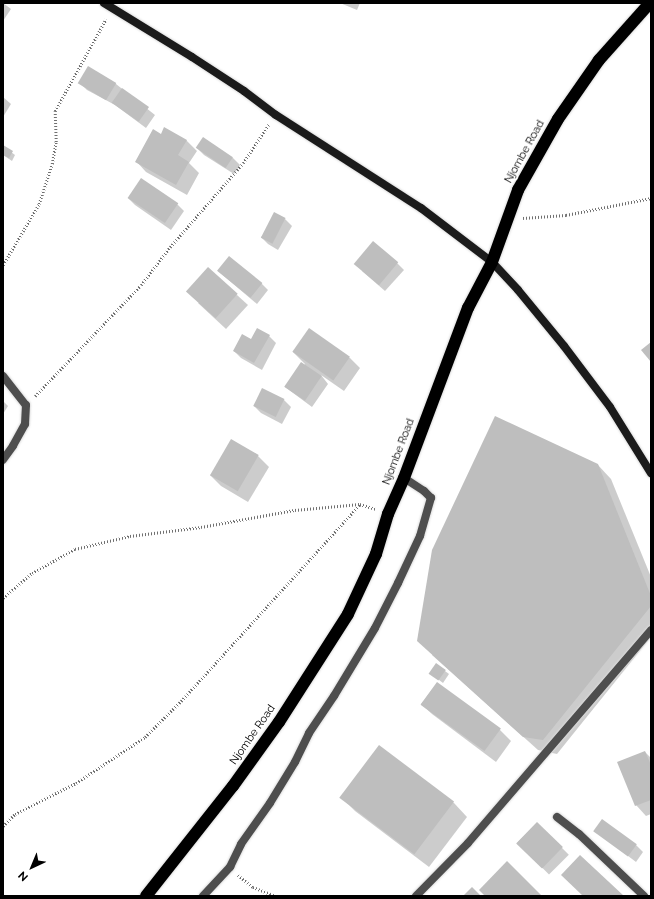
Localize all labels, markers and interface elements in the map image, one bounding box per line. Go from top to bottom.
street label: Njombe Road [502,118,548,186]
street label: Njombe Road [380,417,418,487]
street label: Njombe Road [228,703,278,767]
north arrow [12,847,52,887]
text: N [16,868,31,884]

